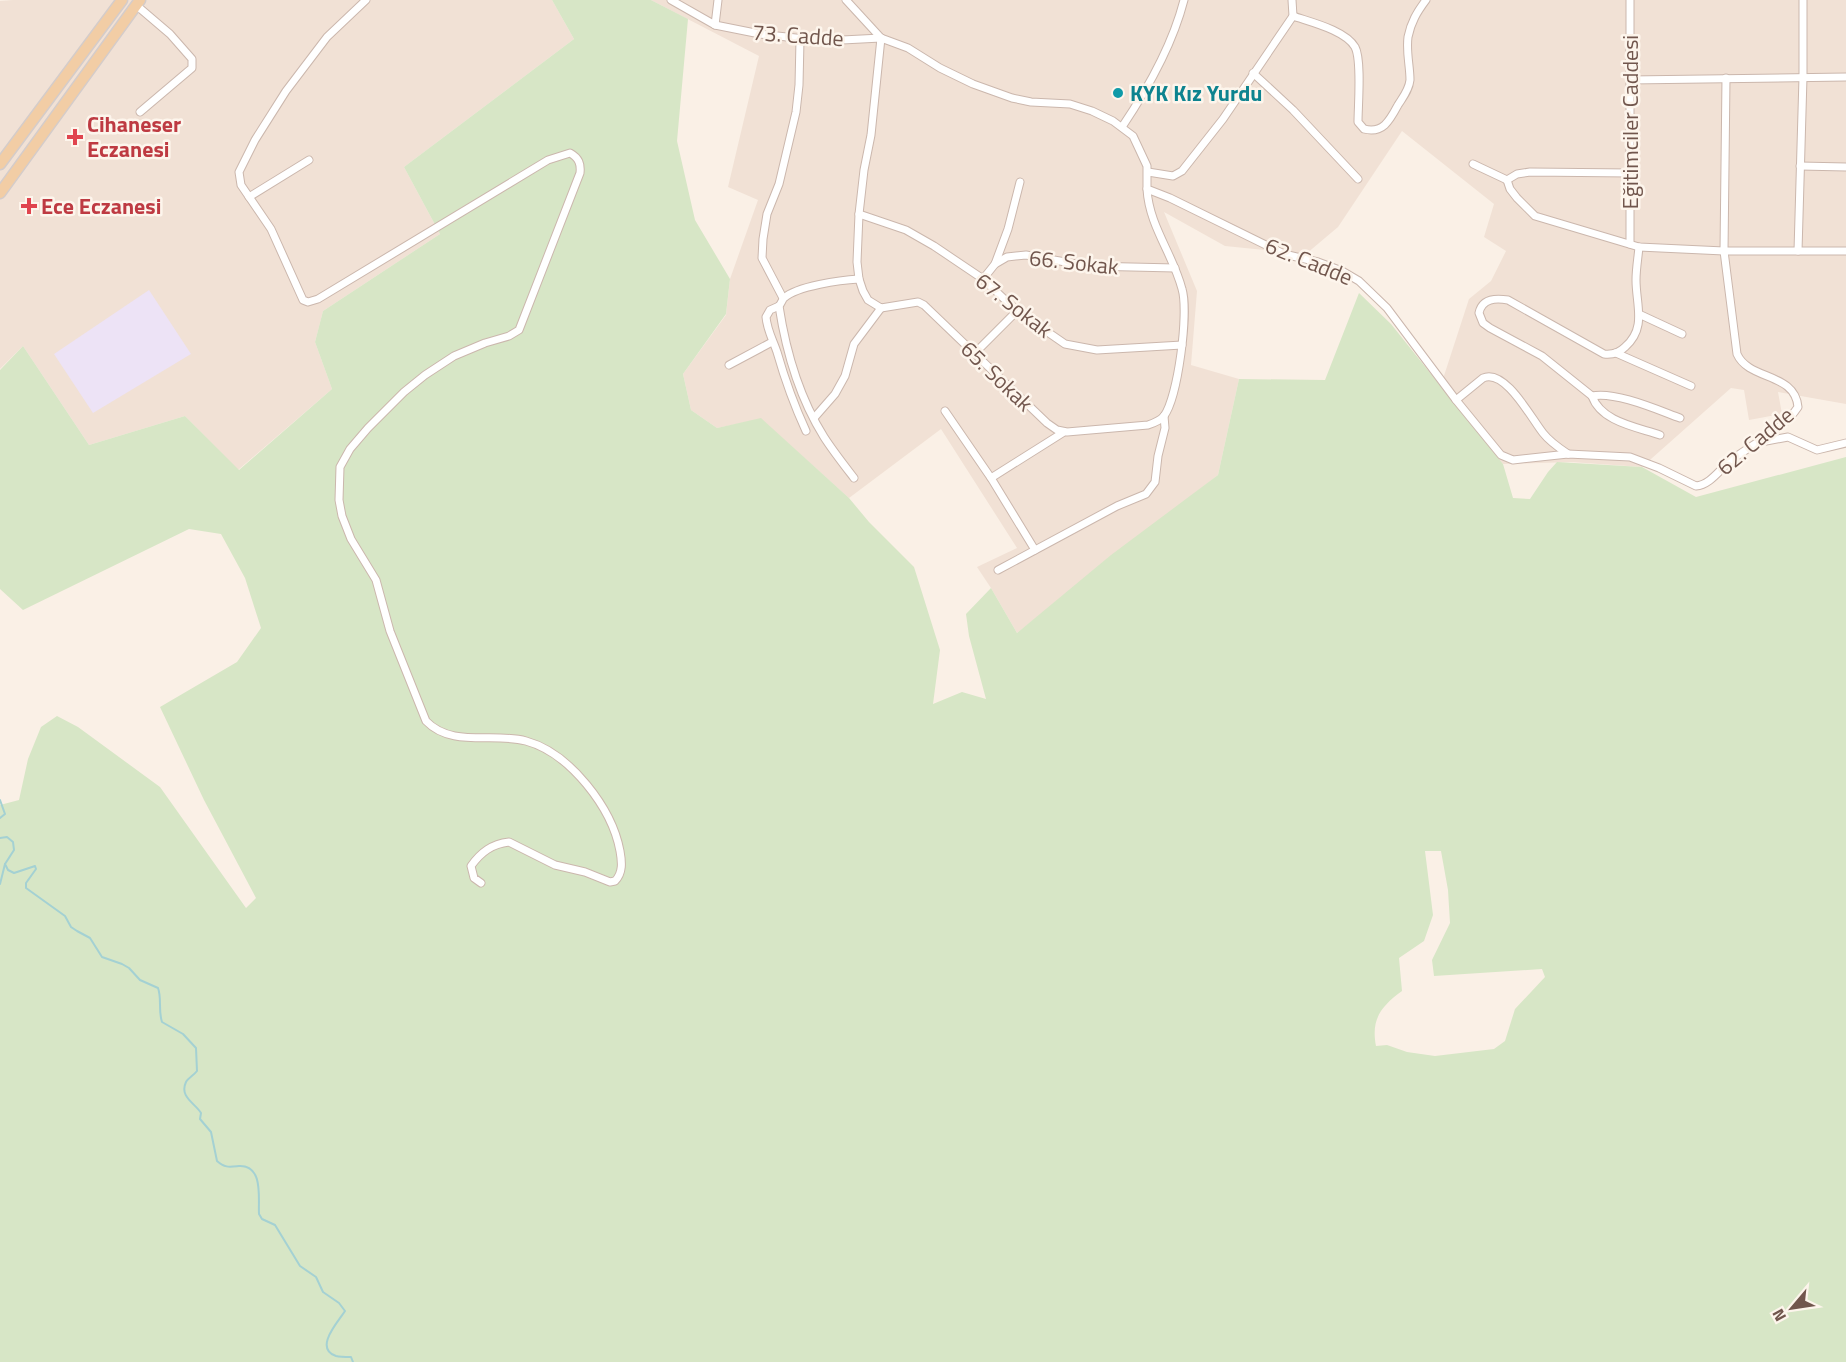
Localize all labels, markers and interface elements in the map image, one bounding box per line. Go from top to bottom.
street label: 73. Cadde [751,15,845,55]
street label: Eğitimciler Caddesi [1613,35,1647,209]
place label: KYK Kız Yurdu [1130,76,1262,110]
marker: KYK Kız Yurdu [1111,86,1125,100]
place label: Cihaneser Eczanesi [87,107,181,166]
marker: Cihaneser Eczanesi [68,130,82,144]
place label: Ece Eczanesi [41,189,161,223]
marker: Ece Eczanesi [22,199,36,213]
street label: 62. Cadde [1260,228,1358,294]
street label: 66. Sokak [1028,240,1121,284]
street label: 67. Sokak [968,264,1060,346]
street label: 65. Sokak [953,333,1041,420]
street label: 62. Cadde [1709,399,1801,483]
north arrow [1762,1278,1822,1338]
text: N [1766,1305,1792,1326]

